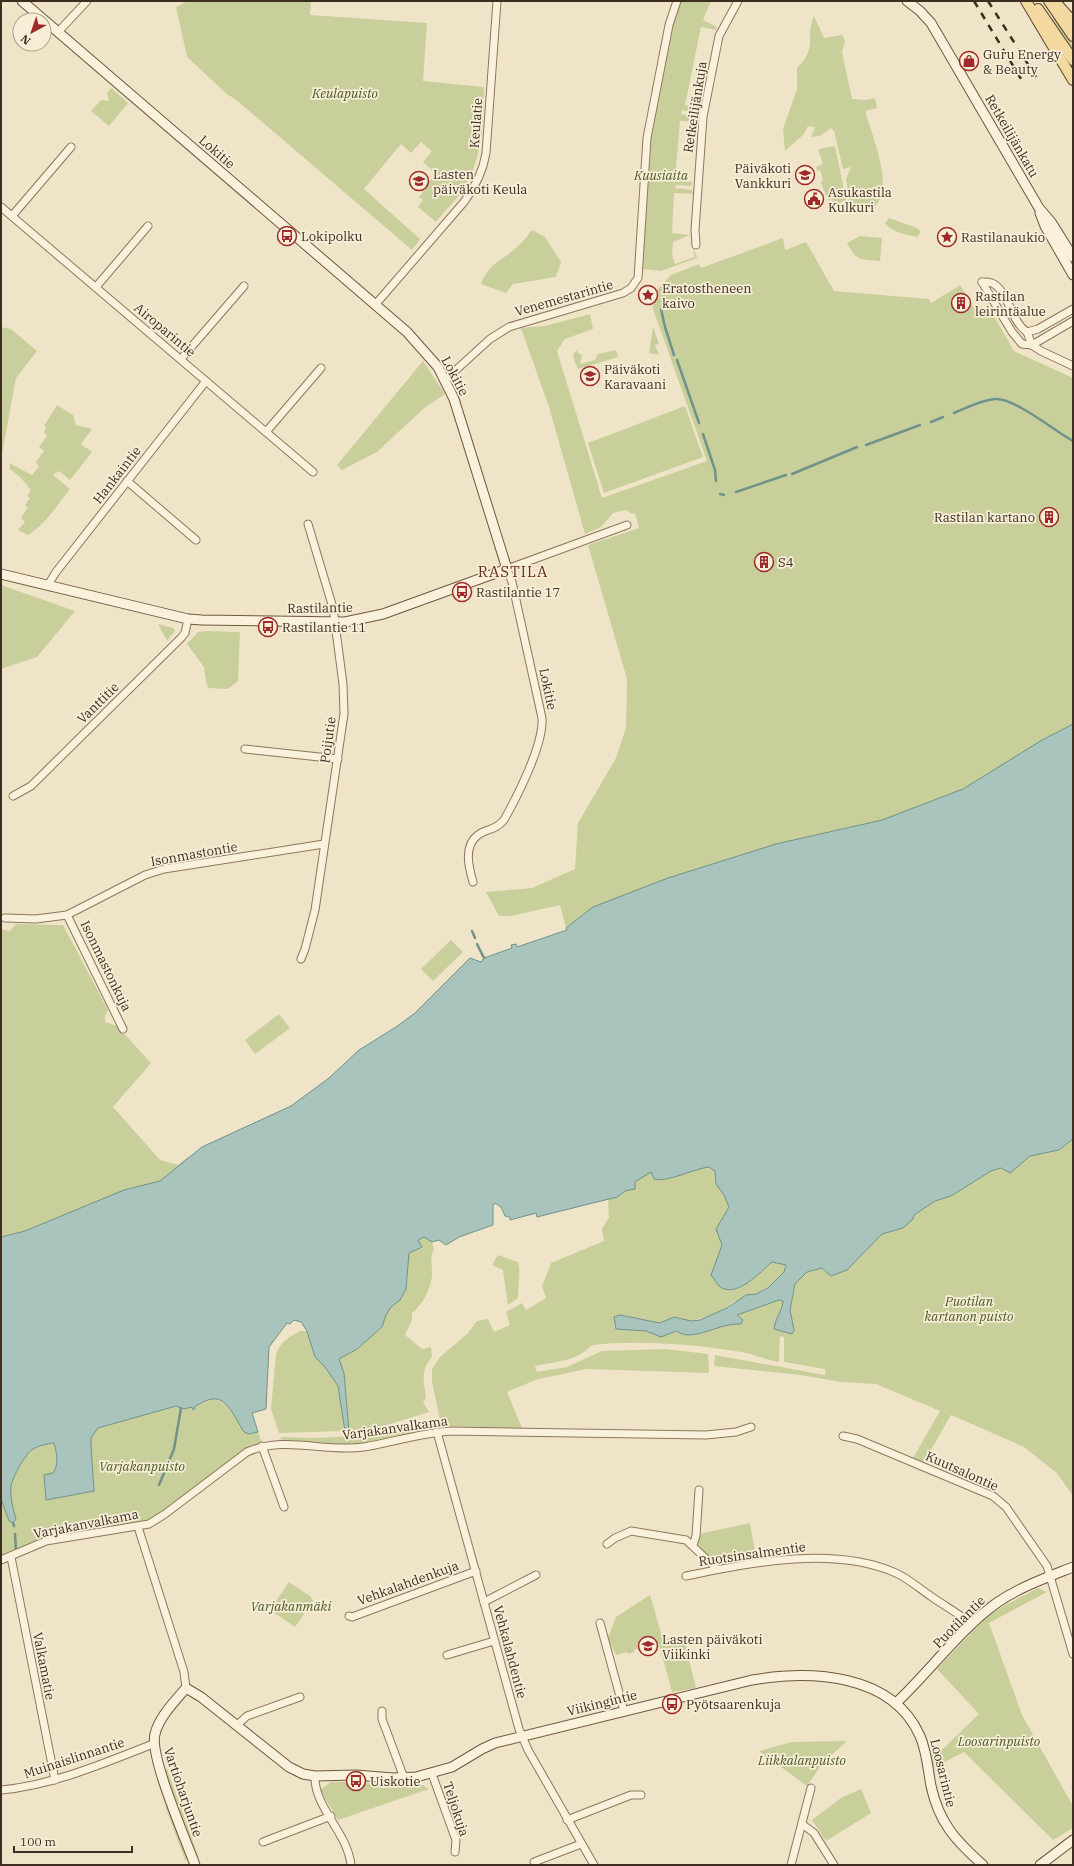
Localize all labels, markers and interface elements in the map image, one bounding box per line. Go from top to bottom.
north arrow [12,12,52,52]
text: N [18,31,33,48]
place label: Guru Energy & Beauty [983,46,1061,78]
shop icon: Guru Energy & Beauty [958,50,980,72]
street label: Retkeilijänkuja [679,60,711,154]
park label: Keulapuisto [311,85,378,102]
street label: Retkeilijänkatu [981,91,1043,181]
street label: Keulatie [466,97,486,149]
street label: Lokitie [195,132,239,172]
place label: Päiväkoti Vankkuri [735,160,791,192]
school or university icon: Päiväkoti Vankkuri [794,164,816,186]
place label: Lasten päiväkoti Keula [433,166,527,198]
park label: Kuusiaita [633,167,688,184]
school or university icon: Lasten päiväkoti Keula [408,170,430,192]
place label: Asukastila Kulkuri [828,184,892,216]
public building icon: Asukastila Kulkuri [803,188,825,210]
bus stop icon: Lokipolku [276,225,298,247]
place icon: Rastilanaukio [936,226,958,248]
place label: Lokipolku [301,228,363,245]
place label: Rastilanaukio [961,229,1045,246]
street label: Venemestarintie [513,276,615,320]
place label: Eratostheneen kaivo [662,280,751,312]
place icon: Eratostheneen kaivo [637,284,659,306]
place label: Rastilan leirintäalue [975,288,1046,320]
building icon: Rastilan leirintäalue [950,292,972,314]
street label: Airoparintie [131,299,199,361]
street label: Lokitie [438,353,472,399]
place label: Päiväkoti Karavaani [604,361,666,393]
school or university icon: Päiväkoti Karavaani [579,365,601,387]
street label: Hankaintie [89,443,145,507]
building icon: Rastilan kartano [1038,506,1060,528]
place label: Rastilan kartano [934,509,1035,526]
building icon: S4 [753,551,775,573]
place label: S4 [778,554,794,571]
district label: RASTILA [478,562,548,581]
bus stop icon: Rastilantie 17 [451,581,473,603]
place label: Rastilantie 17 [476,584,560,601]
street label: Rastilantie [287,599,353,617]
bus stop icon: Rastilantie 11 [257,616,279,638]
place label: Rastilantie 11 [282,619,366,636]
street label: Lokitie [535,666,561,712]
street label: Vanttitie [74,679,122,727]
street label: Poijutie [316,716,340,764]
street label: Isonmastontie [149,838,239,870]
street label: Isonmastonkuja [77,918,135,1014]
park label: Puotilan kartanon puisto [924,1293,1014,1325]
street label: Varjakanvalkama [341,1412,449,1444]
street label: Kuutsalontie [923,1447,1001,1495]
park label: Varjakanpuisto [99,1458,185,1475]
street label: Varjakanvalkama [32,1505,140,1543]
street label: Ruotsinsalmentie [697,1538,807,1570]
street label: Vehkalahdenkuja [355,1557,461,1609]
street label: Puotilantie [929,1592,989,1652]
park label: Varjakanmäki [251,1598,331,1615]
street label: Vehkalahdentie [489,1604,531,1700]
street label: Valkamatie [29,1631,59,1701]
place label: Lasten päiväkoti Viikinki [662,1631,763,1663]
school or university icon: Lasten päiväkoti Viikinki [637,1635,659,1657]
street label: Viikingintie [565,1686,639,1720]
bus stop icon: Pyötsaarenkuja [661,1693,683,1715]
place label: Pyötsaarenkuja [686,1696,781,1713]
park label: Loosarinpuisto [957,1733,1040,1750]
street label: Muinaislinnantie [21,1734,127,1782]
street label: Loosarintie [926,1737,960,1809]
street label: Vartioharjuntie [160,1745,206,1839]
park label: Liikkalanpuisto [757,1752,846,1769]
bus stop icon: Uiskotie [345,1770,367,1792]
place label: Uiskotie [370,1773,420,1790]
street label: Teljokuja [439,1779,473,1839]
scale bar [14,1828,132,1854]
text: 100 m [20,1834,56,1849]

